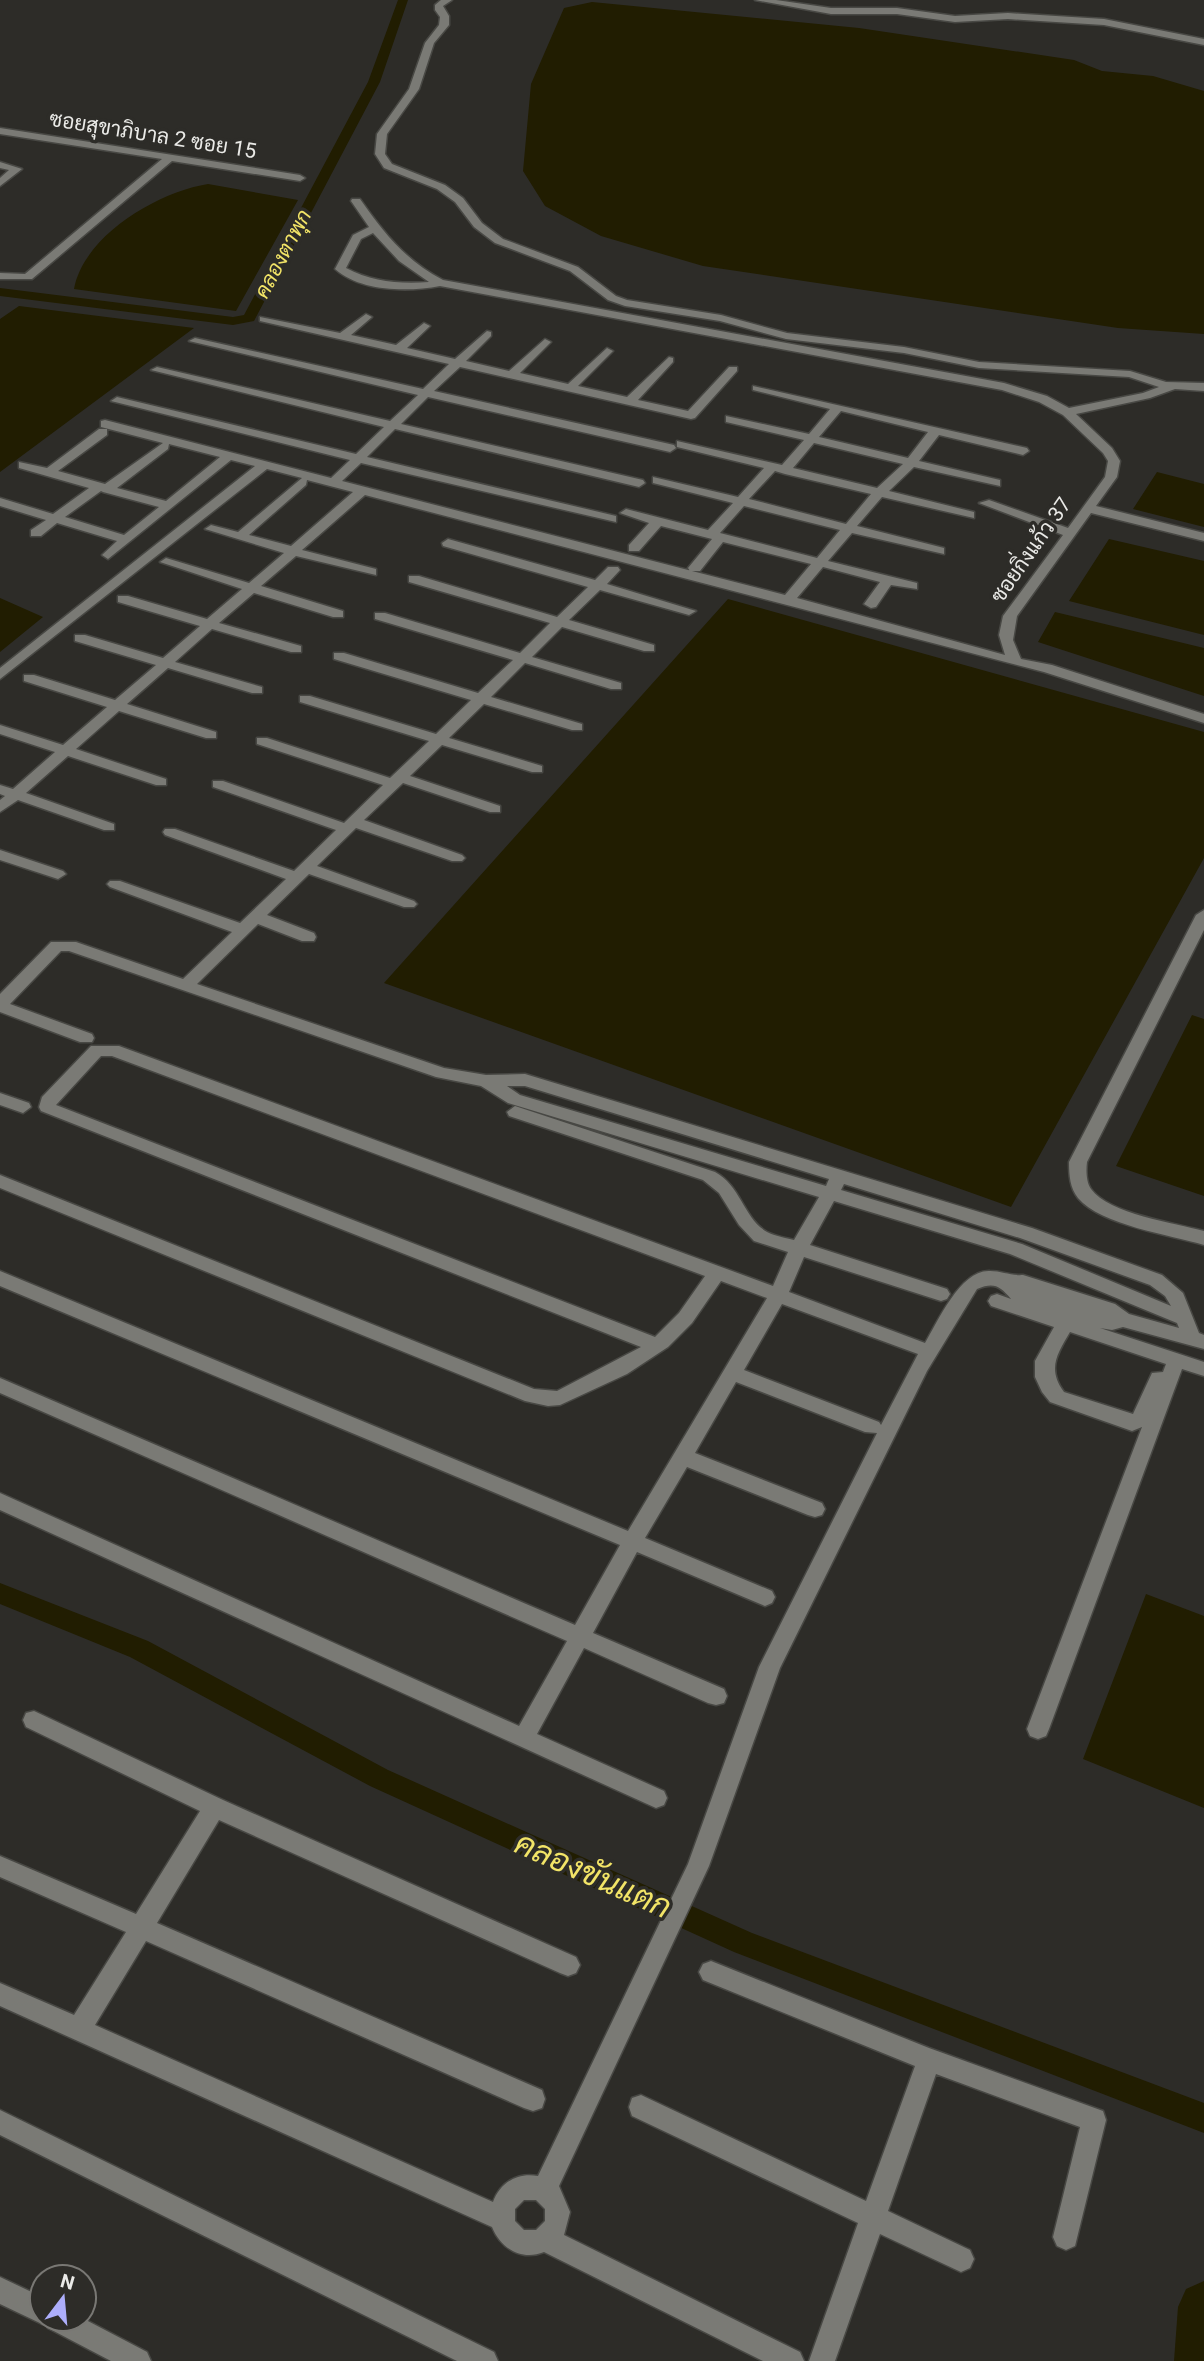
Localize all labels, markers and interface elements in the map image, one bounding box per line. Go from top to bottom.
street label: ซอยสุขาภิบาล 2 ซอย 15 [47,107,258,165]
water label: คลองตาพุก [250,206,318,303]
street label: ซอยกิ่งแก้ว 37 [980,489,1076,607]
water label: คลองขันแตก [509,1824,677,1926]
north arrow [28,2263,98,2333]
text: N [58,2269,77,2295]

